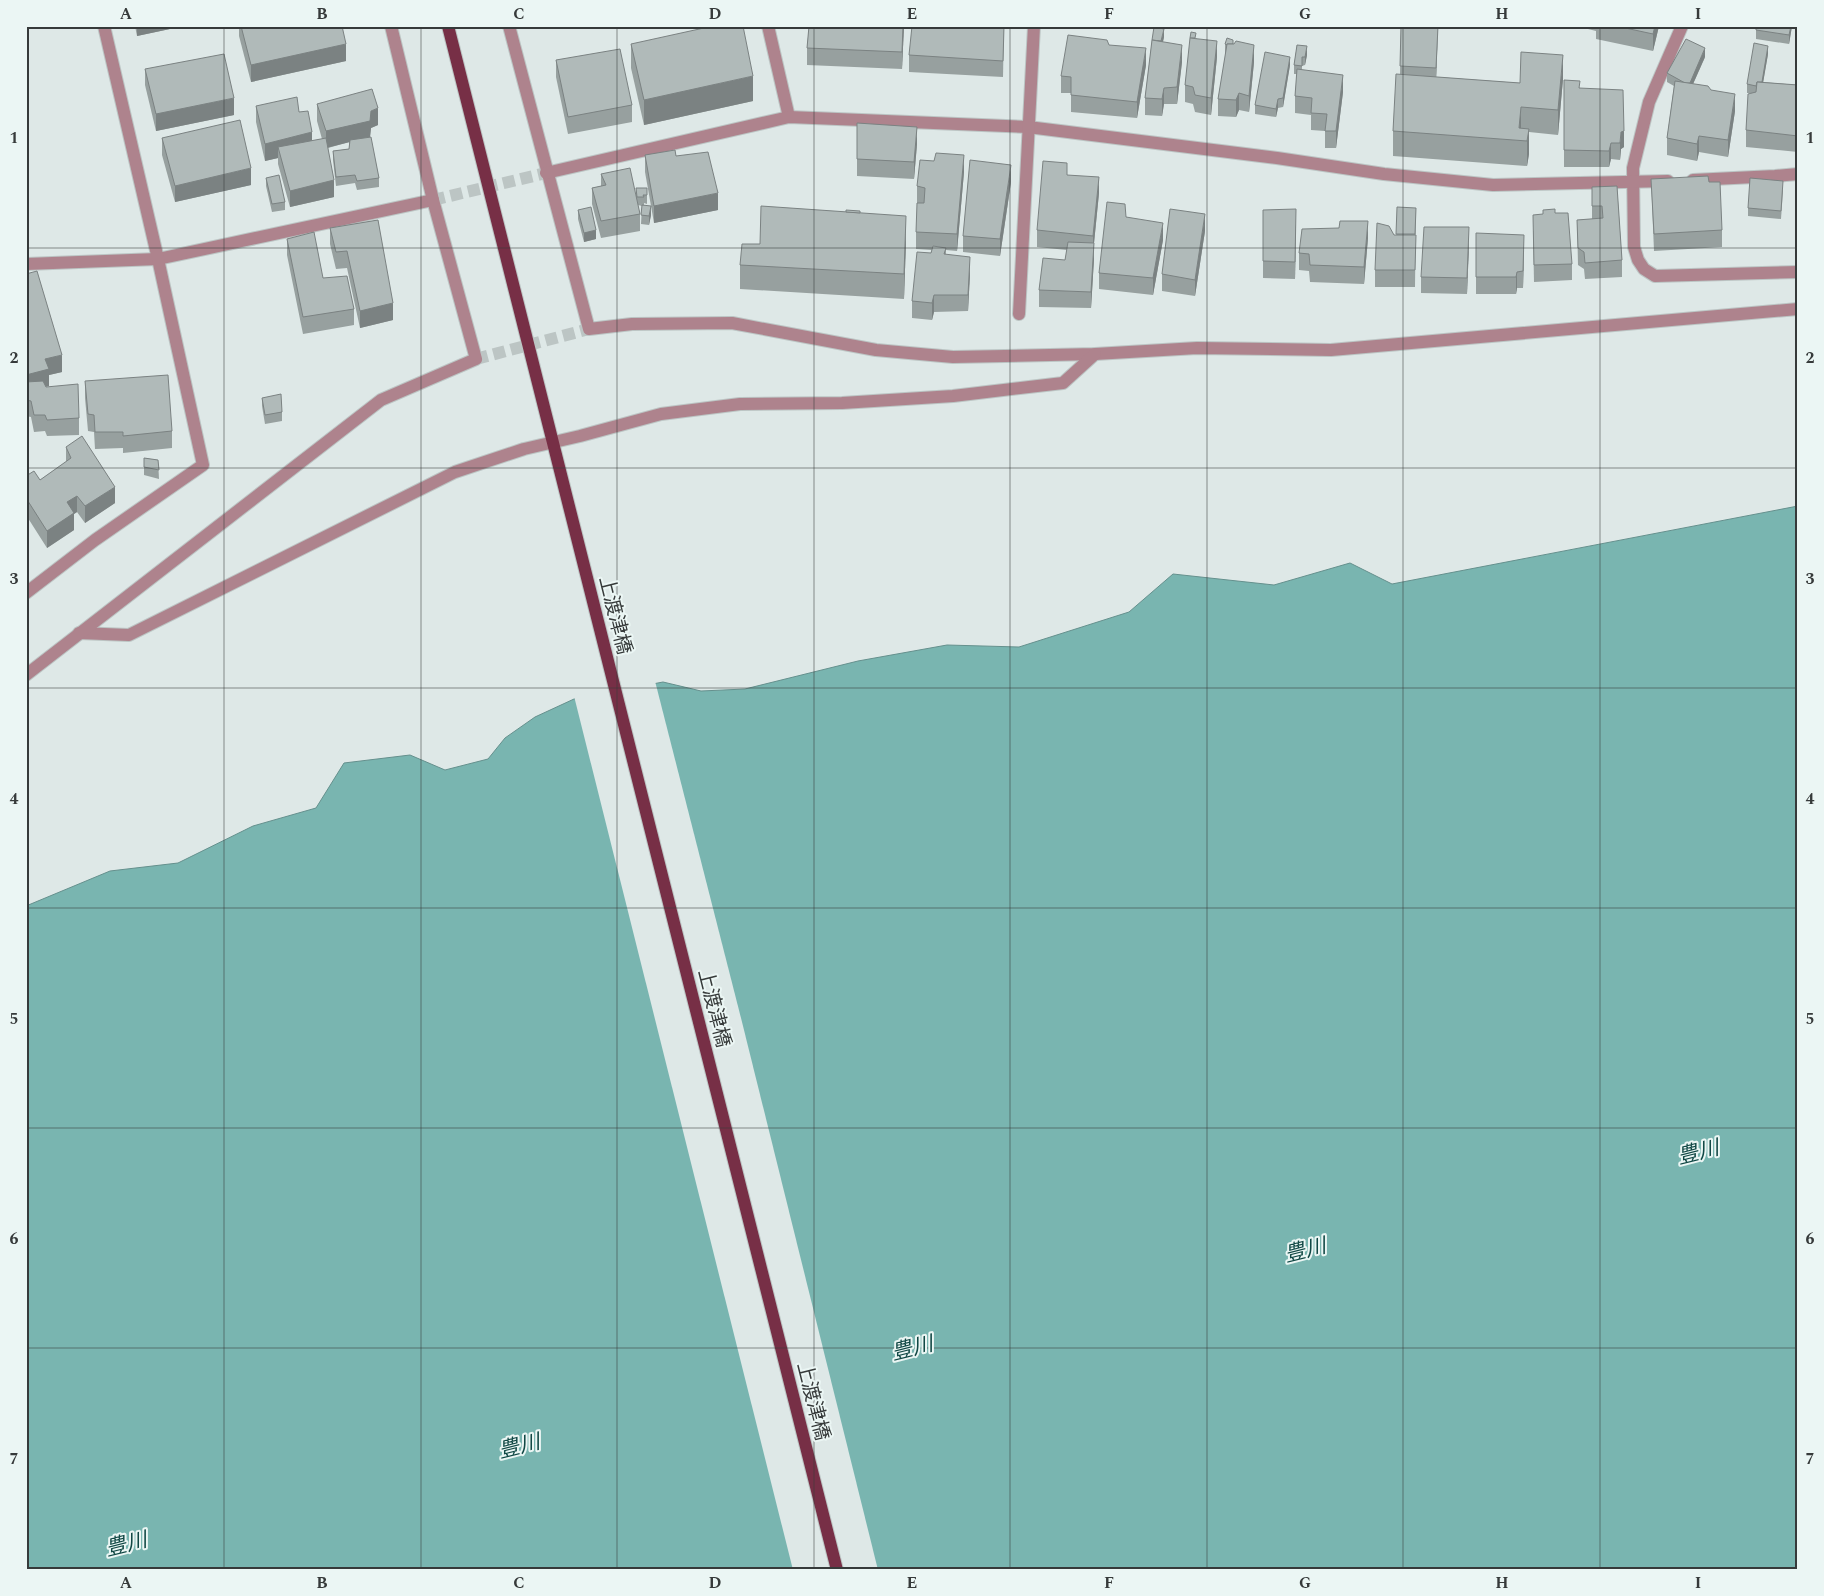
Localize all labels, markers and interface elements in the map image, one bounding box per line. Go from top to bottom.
text: A [120,2,133,26]
text: B [316,2,328,26]
text: C [513,2,525,26]
text: D [709,2,722,26]
text: E [907,2,917,26]
text: F [1104,2,1114,26]
text: G [1299,2,1311,26]
text: H [1495,2,1509,26]
text: I [1695,2,1701,26]
text: 1 [10,126,18,150]
text: 1 [1806,126,1814,150]
text: 2 [10,346,19,370]
text: 2 [1806,346,1815,370]
text: 3 [10,567,19,591]
text: 3 [1806,567,1815,591]
street label: 上渡津橋 [591,573,639,658]
text: 4 [10,787,19,811]
text: 4 [1806,787,1815,811]
street label: 上渡津橋 [690,966,738,1051]
text: 5 [10,1007,18,1031]
text: 5 [1806,1007,1814,1031]
water label: 豊川 [1674,1132,1724,1174]
text: 6 [10,1227,19,1251]
text: 6 [1806,1227,1815,1251]
water label: 豊川 [1281,1230,1331,1272]
water label: 豊川 [888,1328,938,1370]
street label: 上渡津橋 [789,1359,837,1444]
water label: 豊川 [495,1426,545,1468]
text: 7 [10,1447,19,1471]
text: 7 [1806,1447,1815,1471]
water label: 豊川 [102,1524,152,1566]
text: A [120,1571,133,1595]
text: B [316,1571,328,1595]
text: C [513,1571,525,1595]
text: D [709,1571,722,1595]
text: E [907,1571,917,1595]
text: F [1104,1571,1114,1595]
text: G [1299,1571,1311,1595]
text: H [1495,1571,1509,1595]
text: I [1695,1571,1701,1595]

